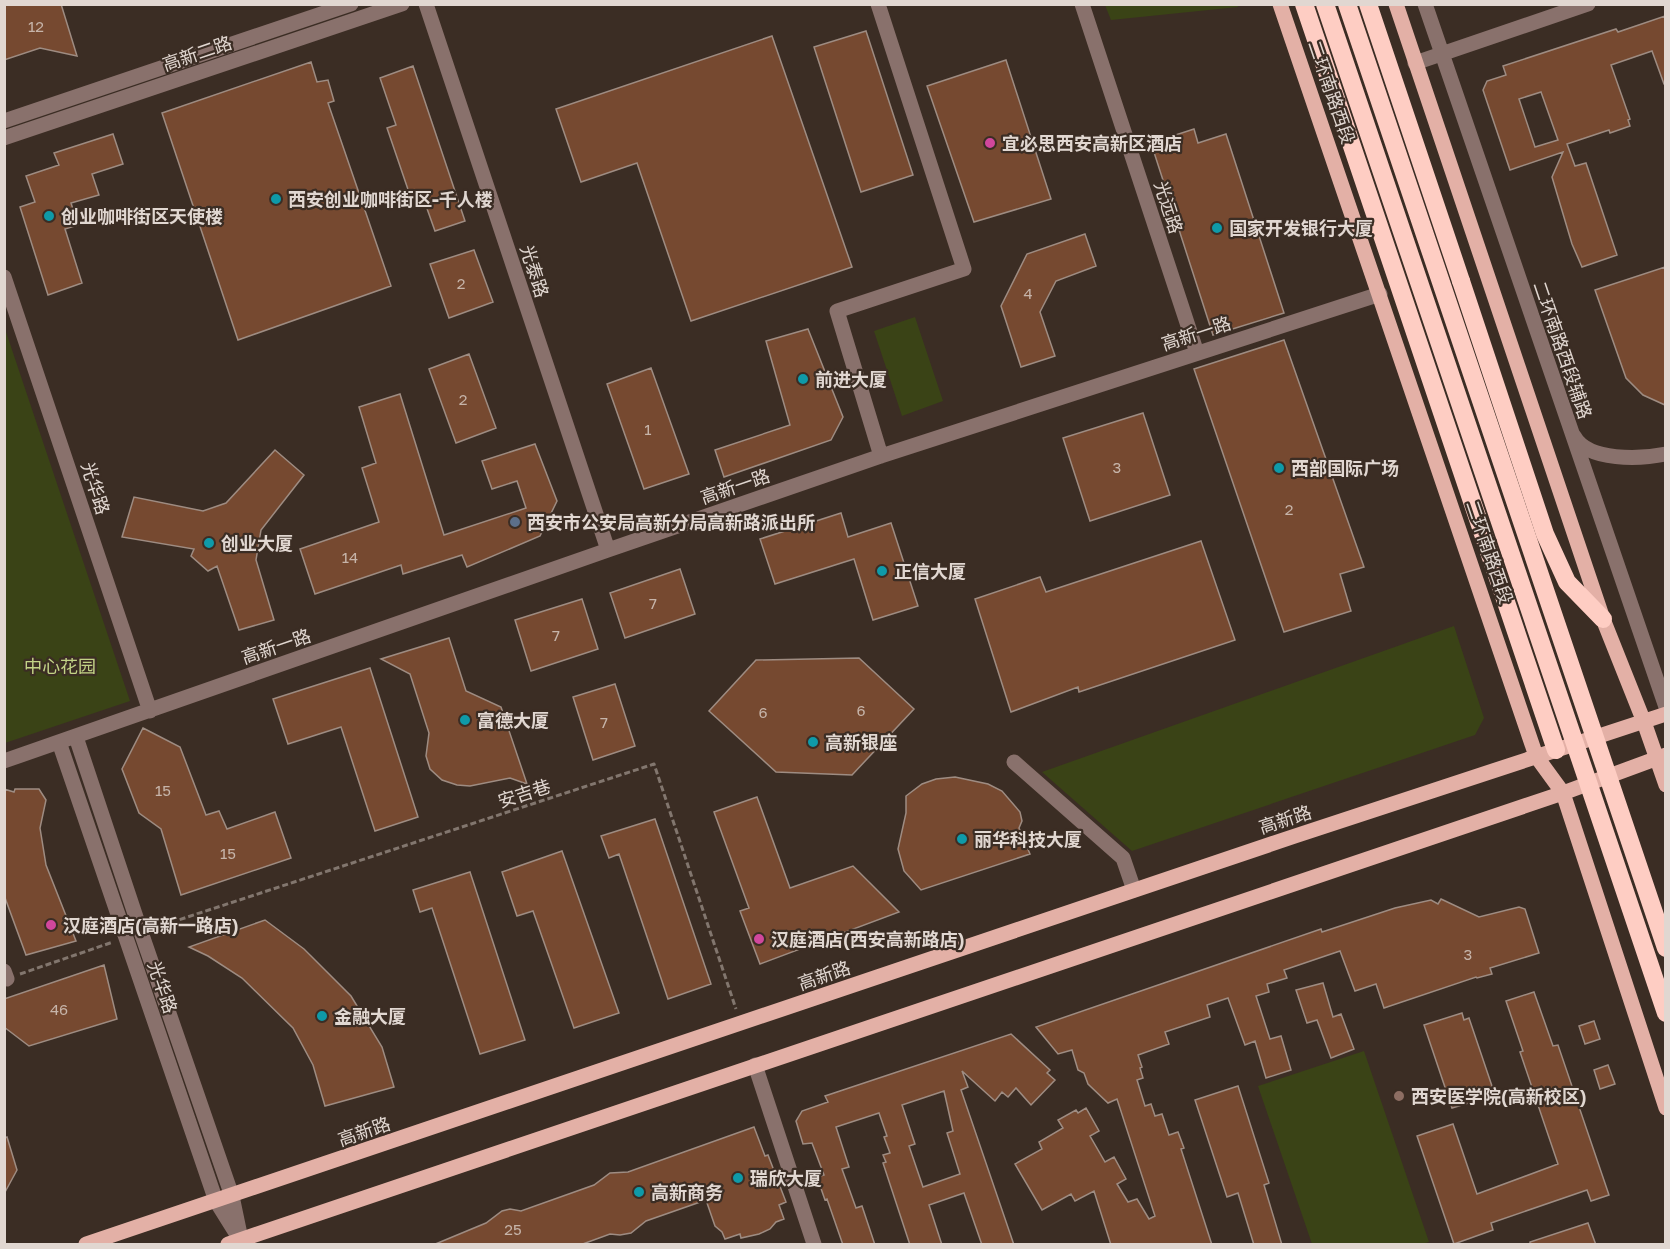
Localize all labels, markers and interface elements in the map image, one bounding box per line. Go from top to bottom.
house number: 12 [28,17,44,35]
street label: 高新二路 [159,31,235,75]
street label: 二环南路西段 [1304,37,1360,147]
place label: 宜必思西安高新区酒店 [1002,132,1182,154]
marker: 宜必思西安高新区酒店 [983,136,997,150]
street label: 光远路 [1150,178,1188,236]
place label: 西安创业咖啡街区-千人楼 [288,188,493,210]
marker: 西安创业咖啡街区-千人楼 [269,192,283,206]
place label: 创业咖啡街区天使楼 [61,205,223,227]
marker: 创业咖啡街区天使楼 [42,209,56,223]
place label: 国家开发银行大厦 [1229,217,1373,239]
marker: 国家开发银行大厦 [1210,221,1224,235]
street label: 光泰路 [516,242,554,300]
house number: 2 [457,274,465,292]
street label: 二环南路西段辅路 [1529,278,1597,422]
house number: 4 [1023,284,1033,302]
street label: 高新一路 [1158,311,1234,355]
place label: 前进大厦 [815,368,887,390]
marker: 前进大厦 [796,372,810,386]
house number: 2 [459,390,467,408]
house number: 1 [644,420,652,438]
place label: 西部国际广场 [1291,457,1399,479]
house number: 3 [1113,458,1121,476]
street label: 光华路 [77,459,115,517]
marker: 西部国际广场 [1272,461,1286,475]
street label: 高新一路 [697,464,773,508]
street label: 二环南路西段 [1462,497,1518,607]
house number: 2 [1285,500,1293,518]
place label: 西安市公安局高新分局高新路派出所 [527,511,815,533]
marker: 西安市公安局高新分局高新路派出所 [508,515,522,529]
place label: 创业大厦 [221,532,293,554]
marker: 创业大厦 [202,536,216,550]
house number: 14 [342,548,358,566]
place label: 正信大厦 [894,560,966,582]
marker: 正信大厦 [875,564,889,578]
house number: 7 [649,594,657,612]
street label: 高新一路 [238,624,314,668]
house number: 7 [552,626,560,644]
park label: 中心花园 [24,655,96,677]
house number: 6 [856,701,866,719]
house number: 6 [758,703,768,721]
place label: 富德大厦 [477,709,549,731]
marker: 富德大厦 [458,713,472,727]
house number: 7 [600,713,608,731]
place label: 高新银座 [825,731,897,753]
marker: 高新银座 [806,735,820,749]
street label: 安吉巷 [495,774,553,812]
house number: 15 [155,781,171,799]
street label: 高新路 [1256,800,1314,838]
place label: 丽华科技大厦 [974,828,1082,850]
marker: 丽华科技大厦 [955,832,969,846]
house number: 15 [220,844,236,862]
place label: 汉庭酒店(高新一路店) [63,914,239,936]
marker: 汉庭酒店(高新一路店) [44,918,58,932]
place label: 汉庭酒店(西安高新路店) [771,928,965,950]
marker: 汉庭酒店(西安高新路店) [752,932,766,946]
house number: 3 [1464,945,1472,963]
street label: 高新路 [795,956,853,994]
street label: 光华路 [144,958,182,1016]
house number: 46 [50,1000,68,1018]
place label: 金融大厦 [334,1005,406,1027]
marker: 金融大厦 [315,1009,329,1023]
place label: 西安医学院(高新校区) [1411,1085,1587,1107]
marker: 西安医学院(高新校区) [1392,1089,1406,1103]
street label: 高新路 [335,1112,393,1150]
place label: 瑞欣大厦 [750,1167,822,1189]
marker: 瑞欣大厦 [731,1171,745,1185]
place label: 高新商务 [651,1181,723,1203]
marker: 高新商务 [632,1185,646,1199]
house number: 25 [504,1220,522,1238]

